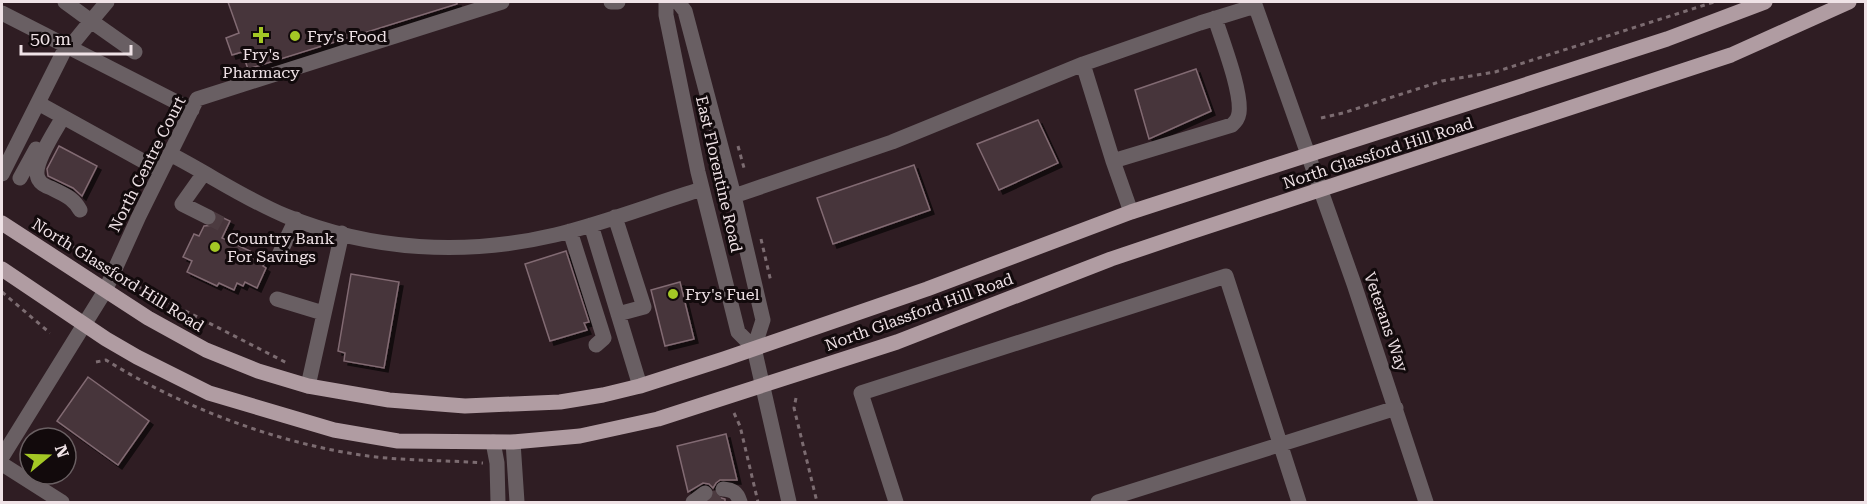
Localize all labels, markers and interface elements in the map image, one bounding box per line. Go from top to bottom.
scale bar [21,18,130,56]
place label: Fry's Food [307,27,387,46]
text: 50 m [30,28,71,49]
marker: Fry's Pharmacy [254,28,268,42]
marker: Fry's Food [288,29,302,43]
place label: Fry's Pharmacy [222,45,300,82]
street label: North Centre Court [105,93,189,235]
street label: East Florentine Road [692,94,746,254]
street label: North Glassford Hill Road [1280,113,1476,193]
street label: North Glassford Hill Road [29,214,207,336]
place label: Country Bank For Savings [227,229,335,266]
marker: Country Bank For Savings [208,240,222,254]
street label: North Glassford Hill Road [822,269,1016,355]
street label: Veterans Way [1360,270,1412,375]
place label: Fry's Fuel [685,285,759,304]
marker: Fry's Fuel [666,287,680,301]
north arrow [18,426,78,486]
text: N [51,442,73,460]

